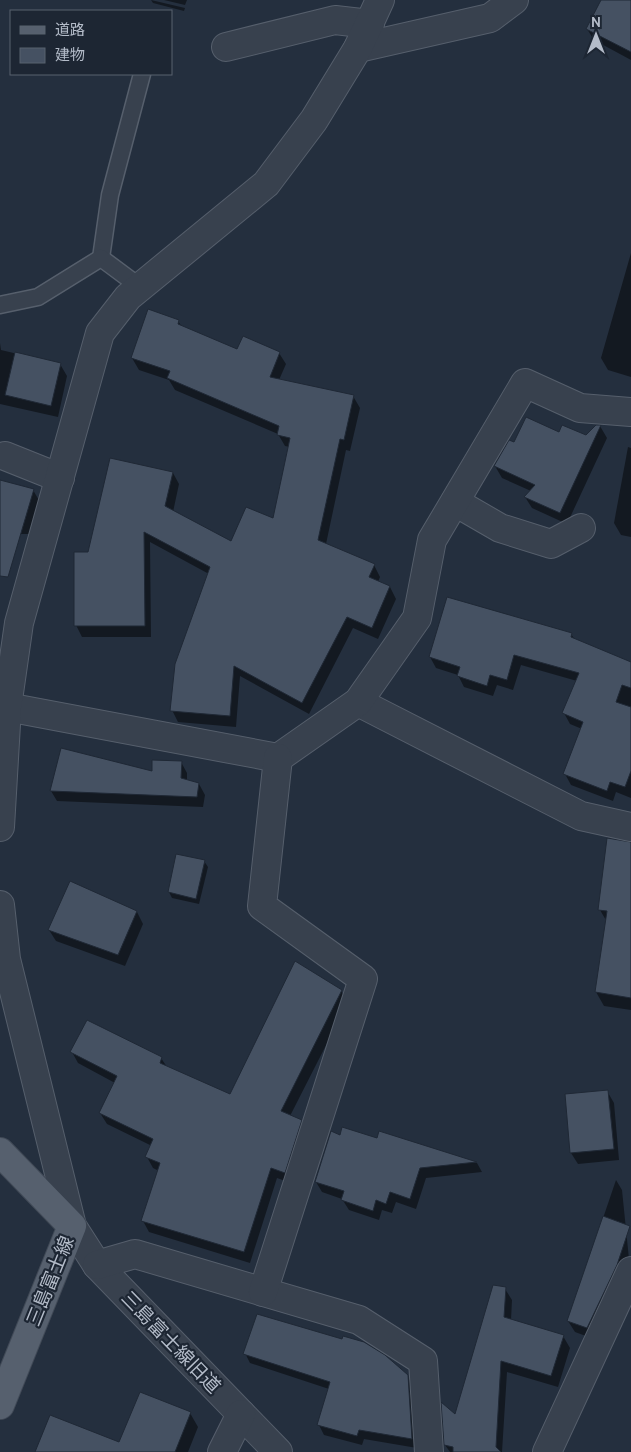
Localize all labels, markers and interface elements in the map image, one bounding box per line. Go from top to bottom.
legend [10,10,172,75]
north arrow [571,10,621,60]
text: N [591,13,601,31]
text: 道路 [55,21,85,39]
text: 建物 [55,46,85,64]
street label: 三島富士線 [22,1233,78,1329]
street label: 三島富士線旧道 [117,1286,225,1398]

